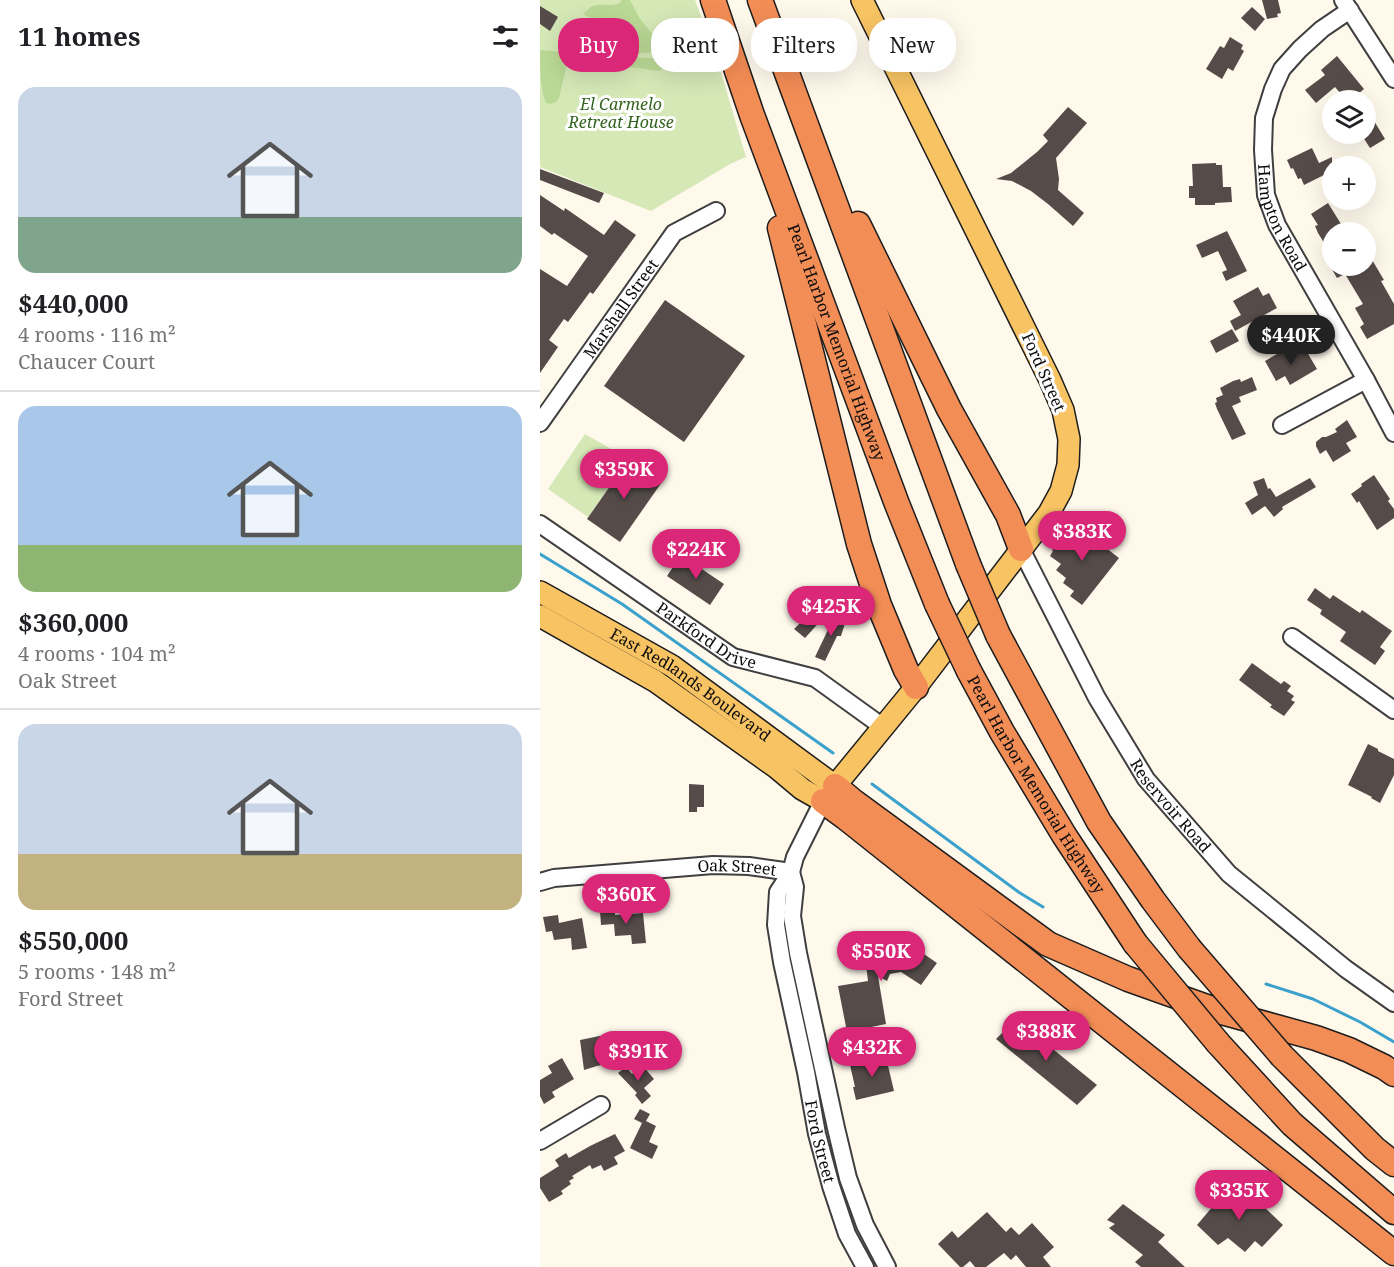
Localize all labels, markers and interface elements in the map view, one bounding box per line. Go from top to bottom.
text: 11 homes [18,18,140,54]
chip: Buy [558,18,639,72]
chip: Rent [651,18,739,72]
chip: Filters [751,18,857,72]
chip: New [869,18,956,72]
icon: filters [489,20,522,53]
map controls [1322,90,1376,276]
button: layers [1322,90,1376,144]
park label: El Carmelo Retreat House [567,93,674,133]
icon: home [216,126,324,234]
button: + [1322,156,1376,210]
street label: Hampton Road [1253,163,1312,275]
street label: Pearl Harbor Memorial Highway [783,221,891,465]
button: − [1322,222,1376,276]
street label: Marshall Street [578,254,664,363]
text: $440,000 [18,285,128,321]
pin: $440K [1249,315,1333,366]
text: 4 rooms · 116 m² [18,321,176,348]
text: $440K [1261,321,1321,348]
street label: Ford Street [1017,329,1071,415]
text: Chaucer Court [18,348,155,375]
icon: home [216,445,324,553]
pin: $359K [582,449,666,500]
text: $359K [594,455,654,482]
pin: $383K [1040,511,1124,562]
text: $383K [1052,517,1112,544]
pin: $224K [654,529,738,580]
text: $224K [666,535,726,562]
pin: $425K [789,586,873,637]
text: $425K [801,592,861,619]
street label: Parkford Drive [652,597,759,674]
text: $360,000 [18,604,128,640]
street label: East Redlands Boulevard [606,623,776,746]
text: 4 rooms · 104 m² [18,640,176,667]
text: Oak Street [18,667,117,694]
street label: Pearl Harbor Memorial Highway [962,672,1111,899]
street label: Reservoir Road [1125,754,1216,857]
icon: home [216,763,324,871]
street label: Oak Street [697,854,778,881]
pin: $360K [584,874,668,925]
text: $360K [596,880,656,907]
text: $550,000 [18,922,128,958]
pin: $550K [839,931,923,982]
text: $550K [851,937,911,964]
text: 5 rooms · 148 m² [18,958,176,985]
text: Ford Street [18,985,123,1012]
pin: $388K [1004,1011,1088,1062]
text: $388K [1016,1017,1076,1044]
pin: $432K [830,1027,914,1078]
pin: $391K [596,1031,680,1082]
text: $432K [842,1033,902,1060]
text: $391K [608,1037,668,1064]
street label: Ford Street [800,1098,841,1186]
pin: $335K [1197,1170,1281,1221]
text: $335K [1209,1176,1269,1203]

